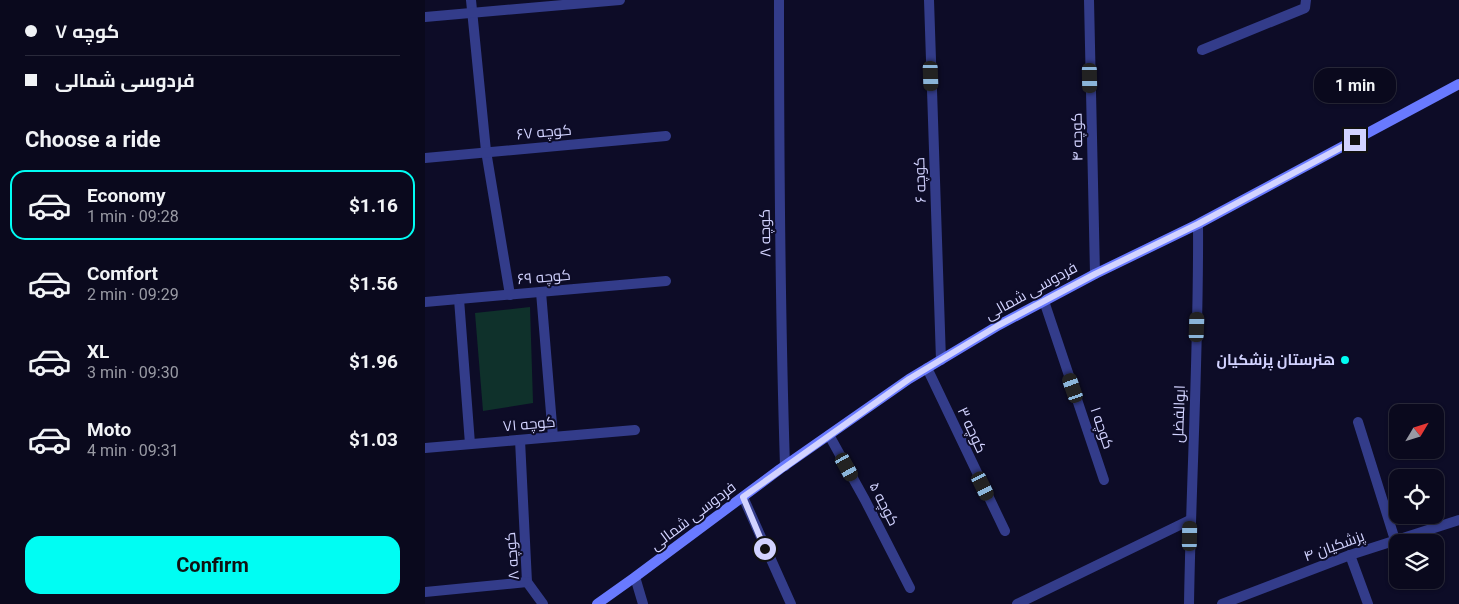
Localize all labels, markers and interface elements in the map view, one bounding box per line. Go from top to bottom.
text: کوچه ۷ [55,20,119,43]
car [922,61,939,91]
car [1082,63,1097,93]
callout: 1 min [1314,68,1396,102]
text: فردوسی شمالی [55,69,195,92]
text: 1 min [1335,76,1375,95]
street label: کوچه ۴ [1068,112,1087,162]
street label: کوچه ۶۷ [516,121,572,144]
text: Choose a ride [25,127,161,152]
route end [1344,129,1366,151]
street label: کوچه ۶ [910,157,931,203]
icon: car [27,183,72,228]
text: Economy [87,184,166,207]
text: $1.16 [349,194,398,217]
text: 1 min · 09:28 [87,207,179,226]
street label: کوچه ۸ [756,209,775,257]
street label: فردوسی شمالی [982,258,1081,325]
icon: car [27,261,72,306]
text: Comfort [87,262,158,285]
street label: کوچه ۶۹ [516,266,572,289]
text: $1.56 [349,272,398,295]
text: 2 min · 09:29 [87,285,179,304]
car [1188,312,1205,342]
icon: car [27,339,72,384]
text: XL [87,340,109,363]
text: $1.96 [349,350,398,373]
place label: هنرستان پزشکیان [1216,351,1335,371]
marker: هنرستان پزشکیان [1339,354,1351,366]
text: 3 min · 09:30 [87,363,179,382]
car [1061,371,1084,405]
street label: ابوالفضل [1169,385,1190,443]
street label: کوچه ۳ [953,404,990,456]
north arrow [1389,404,1444,459]
map controls [1389,404,1444,589]
street label: کوچه ۱ [1085,405,1118,452]
street label: کوچه ۷۱ [502,413,556,436]
icon: car [27,417,72,462]
text: Moto [87,418,131,441]
text: $1.03 [349,428,398,451]
text: 4 min · 09:31 [87,441,179,460]
car [833,450,860,484]
car [969,469,996,503]
button: locate [1389,469,1444,524]
street label: فردوسی شمالی [647,478,740,555]
street label: کوچه ۵ [864,479,903,529]
car [1182,521,1197,551]
street label: پزشکیان ۴ [1301,527,1367,566]
street label: کوچه ۸ [501,531,524,581]
button: layers [1389,534,1444,589]
button: Confirm [25,536,400,594]
route start [754,538,776,560]

